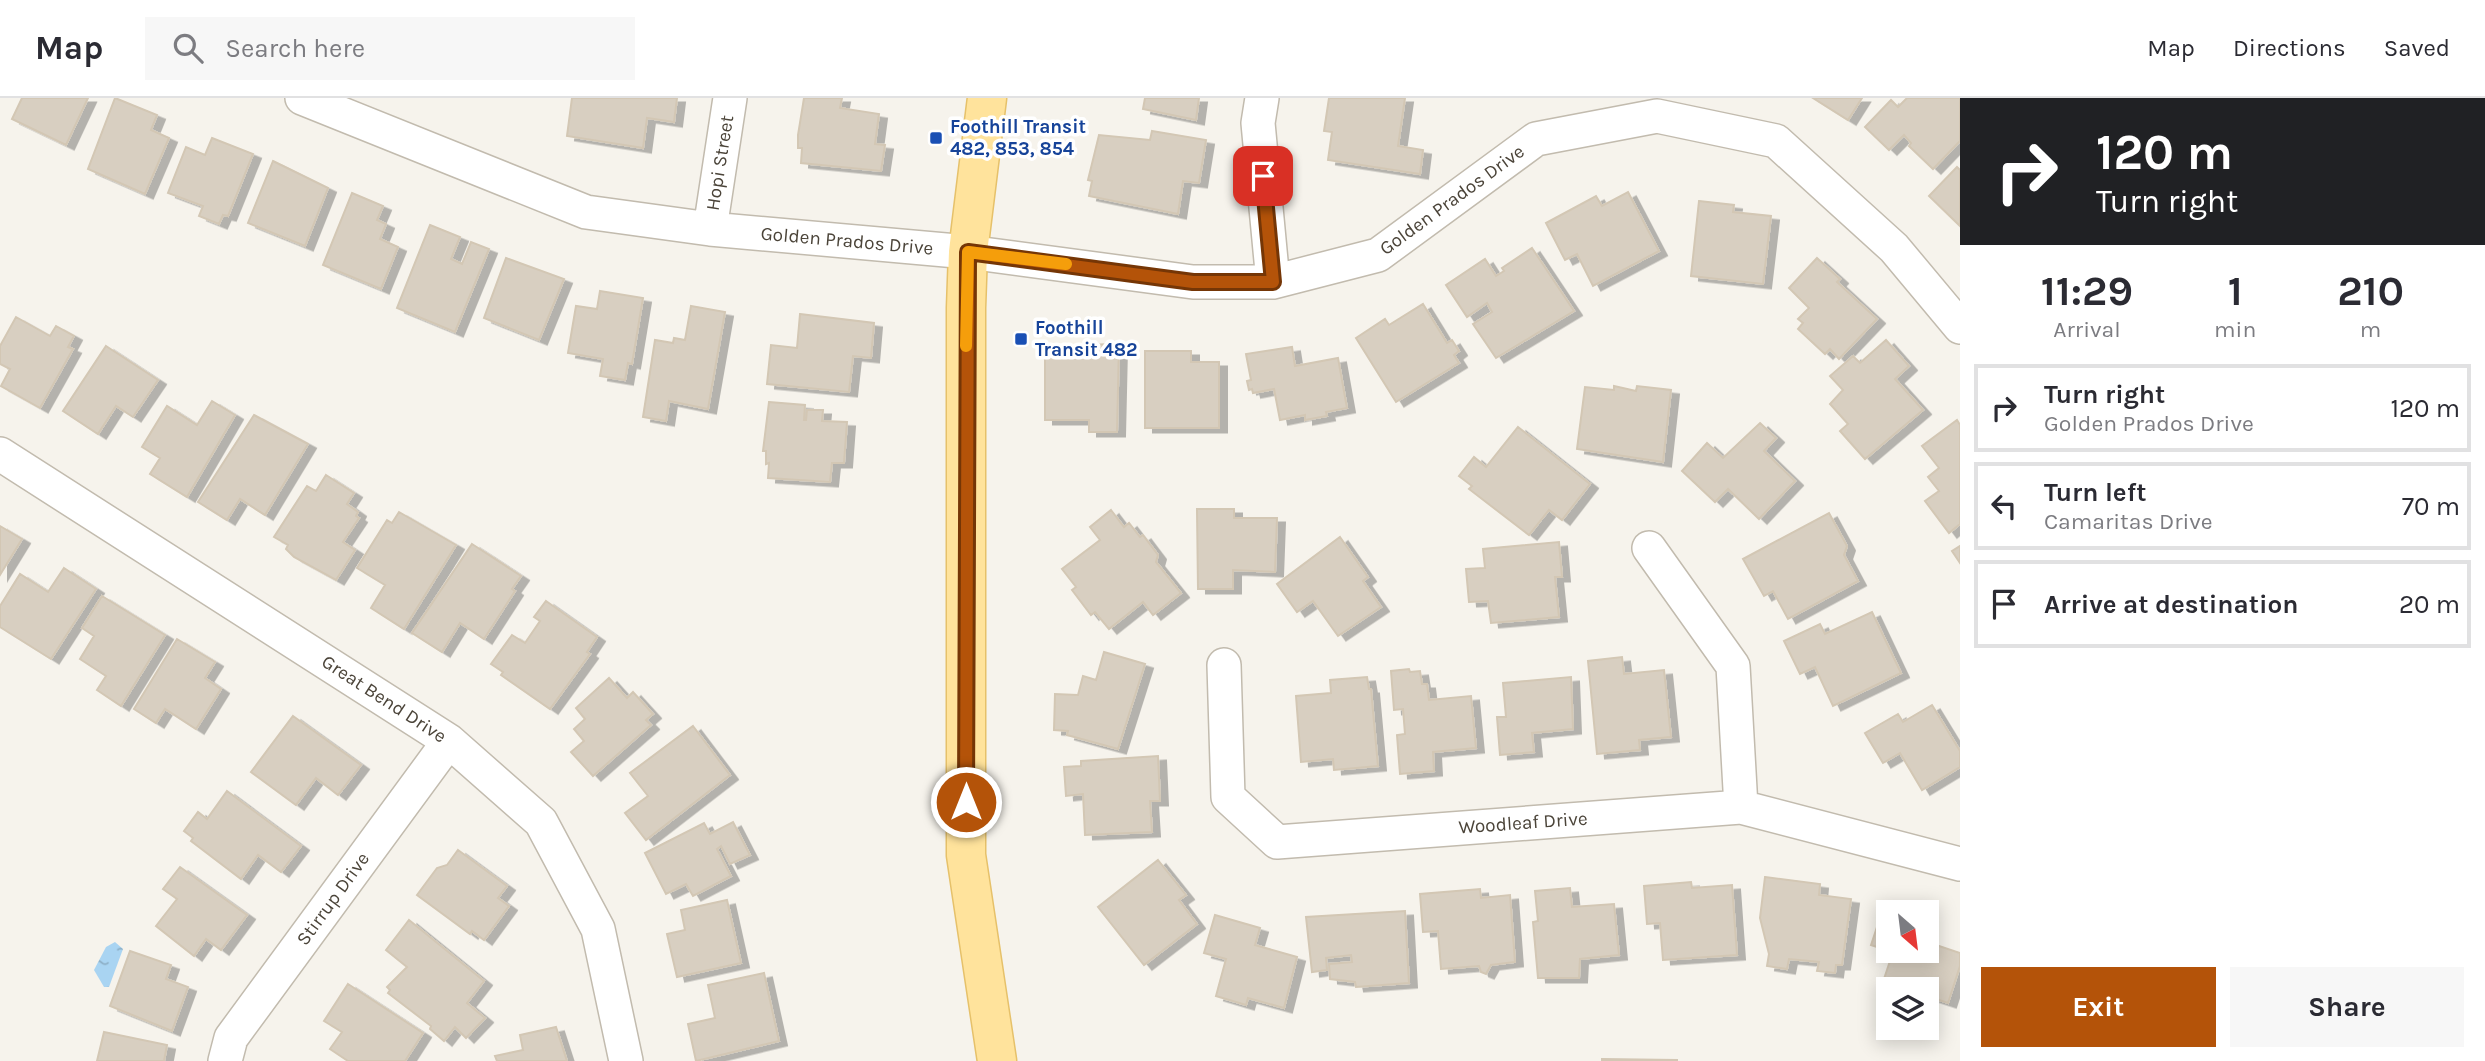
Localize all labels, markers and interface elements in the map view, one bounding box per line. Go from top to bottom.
search box [145,17,635,80]
text: Map [35,29,103,67]
icon: search [169,29,207,67]
text: Search here [225,33,365,64]
text: Map [2147,34,2195,62]
text: Directions [2233,34,2346,62]
text: Saved [2384,34,2450,62]
street label: Hopi Street [702,114,738,212]
place label: Foothill Transit 482, 853, 854 [950,116,1086,160]
text: 120 m [2096,124,2233,181]
icon: right [1981,126,2072,217]
marker: Foothill Transit 482, 853, 854 [928,130,944,146]
street label: Golden Prados Drive [1375,140,1529,260]
pin [1233,146,1293,206]
icon: arrive [1244,157,1282,195]
text: Turn right [2096,183,2238,220]
street label: Golden Prados Drive [760,222,934,260]
text: 11:29 [2041,266,2133,316]
text: 1 [2228,266,2243,316]
text: 210 [2337,266,2404,316]
text: Arrival [2053,316,2121,343]
text: min [2214,316,2256,343]
text: m [2360,316,2381,343]
place label: Foothill Transit 482 [1035,317,1138,361]
marker: Foothill Transit 482 [1013,331,1029,347]
text: Turn right [2044,379,2165,410]
icon: right [1985,389,2023,427]
text: 120 m [2390,393,2460,424]
text: Golden Prados Drive [2044,410,2254,437]
text: Turn left [2044,477,2146,508]
icon: left [1985,487,2023,525]
text: 70 m [2402,491,2460,522]
text: Camaritas Drive [2044,508,2213,535]
icon: arrive [1985,585,2023,623]
text: Arrive at destination [2044,589,2298,620]
text: 20 m [2399,589,2460,620]
street label: Great Bend Drive [318,651,450,747]
position arrow [929,765,1003,839]
street label: Woodleaf Drive [1458,808,1588,838]
street label: Stirrup Drive [292,848,374,950]
north arrow [1876,900,1939,962]
map controls [1876,900,1939,1040]
button: Exit [1981,967,2216,1047]
button: Share [2230,967,2464,1047]
button: layers [1876,977,1939,1040]

